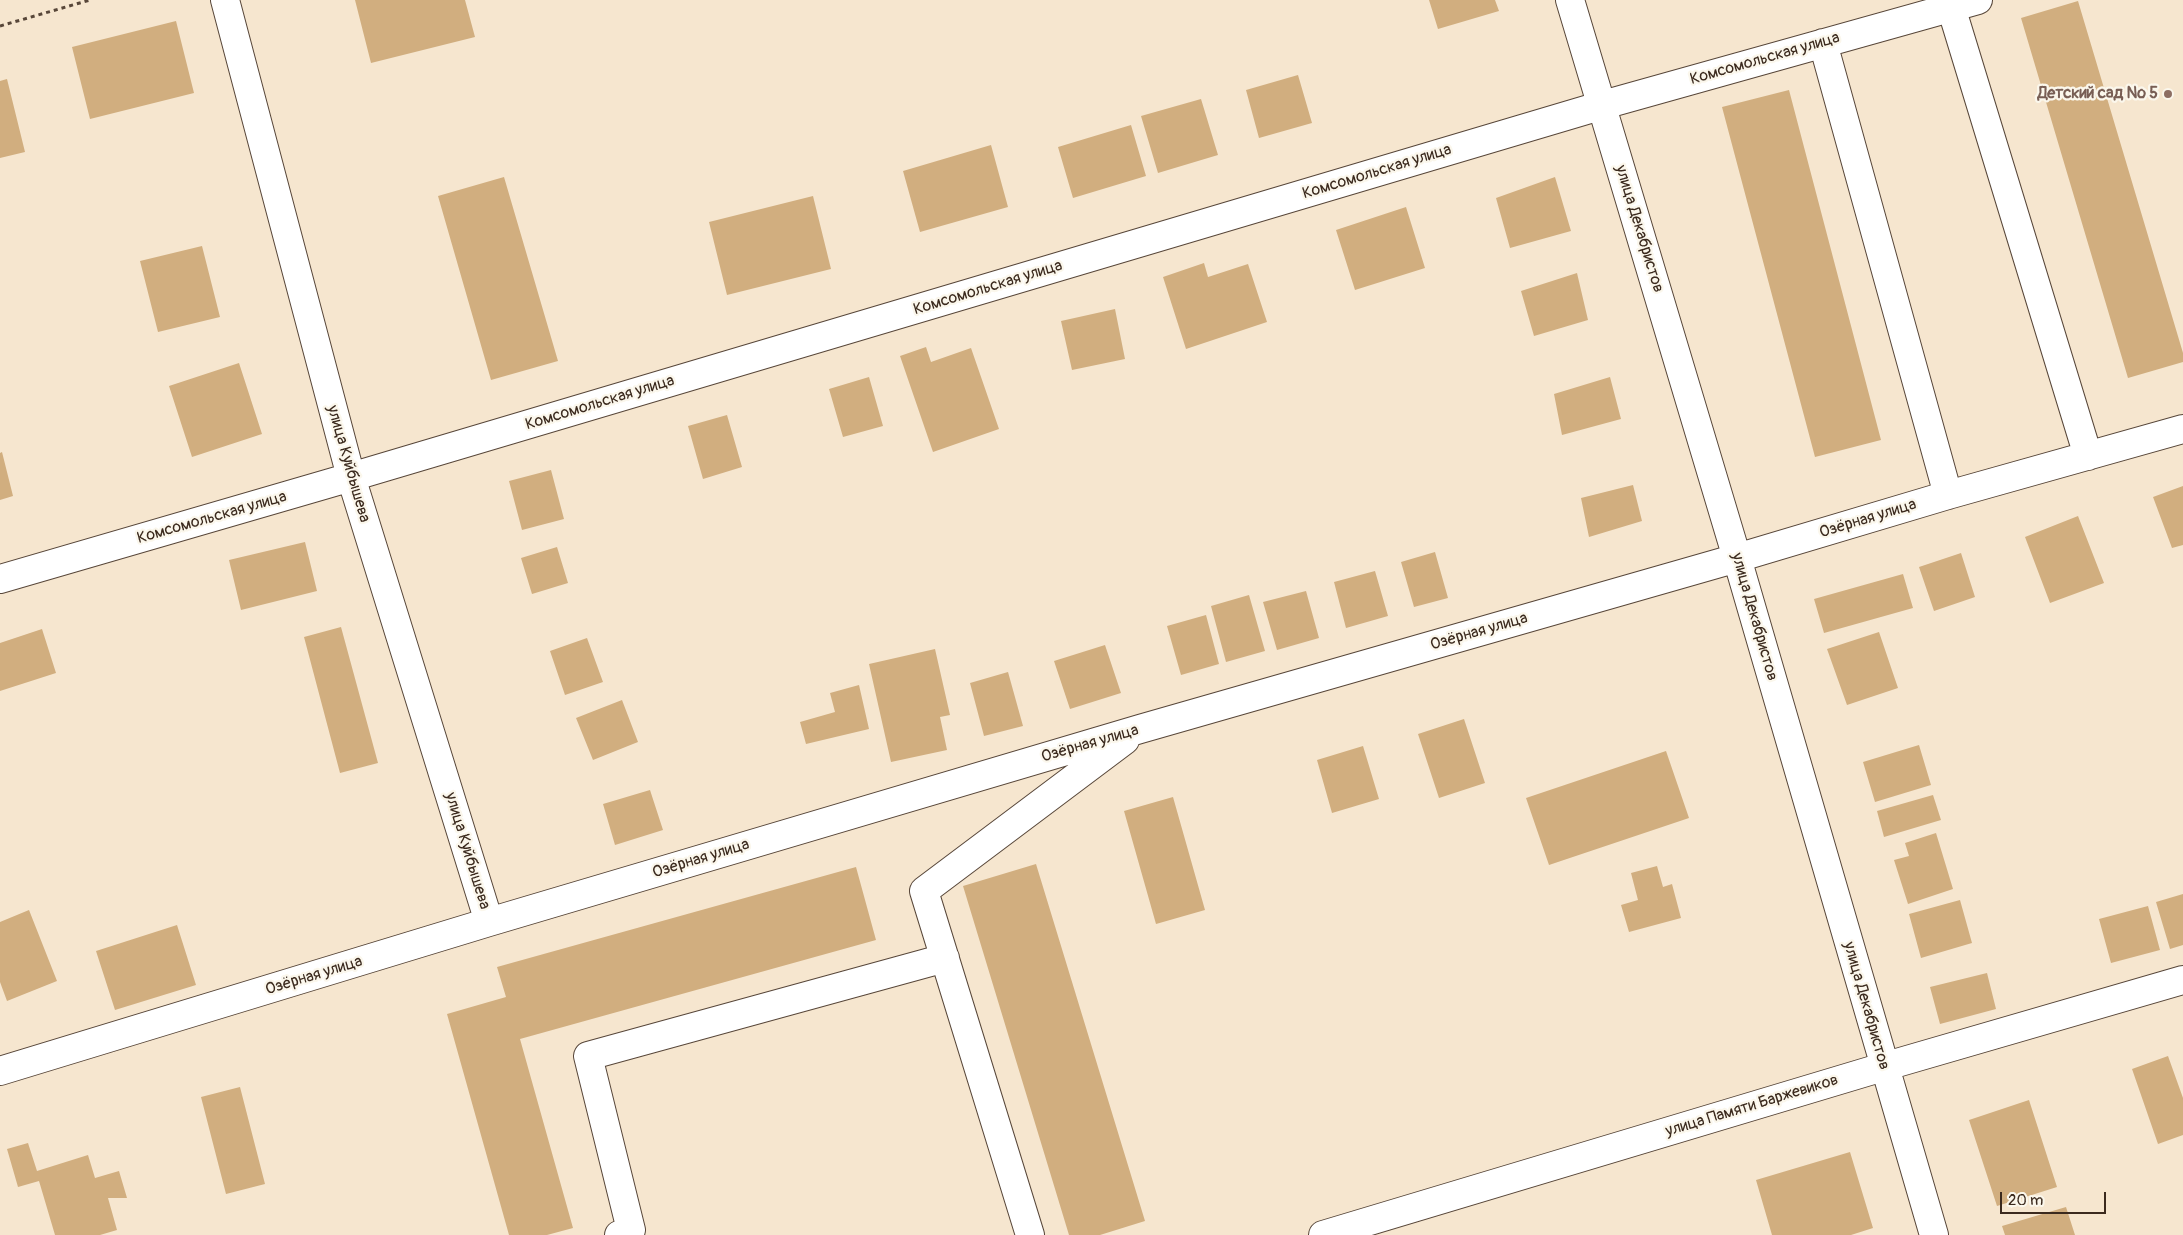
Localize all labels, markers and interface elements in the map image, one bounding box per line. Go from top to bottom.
street label: Комсомольская улица [1688,28,1842,90]
place label: Детский сад № 5 [2038,84,2158,104]
marker: Детский сад № 5 [2162,88,2174,100]
street label: Комсомольская улица [1300,140,1454,204]
street label: улица Декабристов [1610,163,1668,295]
street label: Комсомольская улица [911,256,1065,320]
street label: Комсомольская улица [523,371,677,435]
street label: улица Куйбышева [322,403,374,525]
street label: Комсомольская улица [135,487,289,549]
street label: Озёрная улица [1817,495,1919,543]
street label: улица Декабристов [1727,551,1781,683]
street label: Озёрная улица [1428,609,1530,655]
street label: Озёрная улица [1039,721,1141,767]
street label: улица Куйбышева [440,790,494,912]
street label: Озёрная улица [650,835,752,883]
street label: улица Декабристов [1839,940,1893,1072]
street label: Озёрная улица [263,952,365,1000]
street label: улица Памяти Баржевиков [1663,1071,1841,1141]
scale bar [2003,1182,2109,1214]
text: 20 m [2008,1191,2043,1210]

